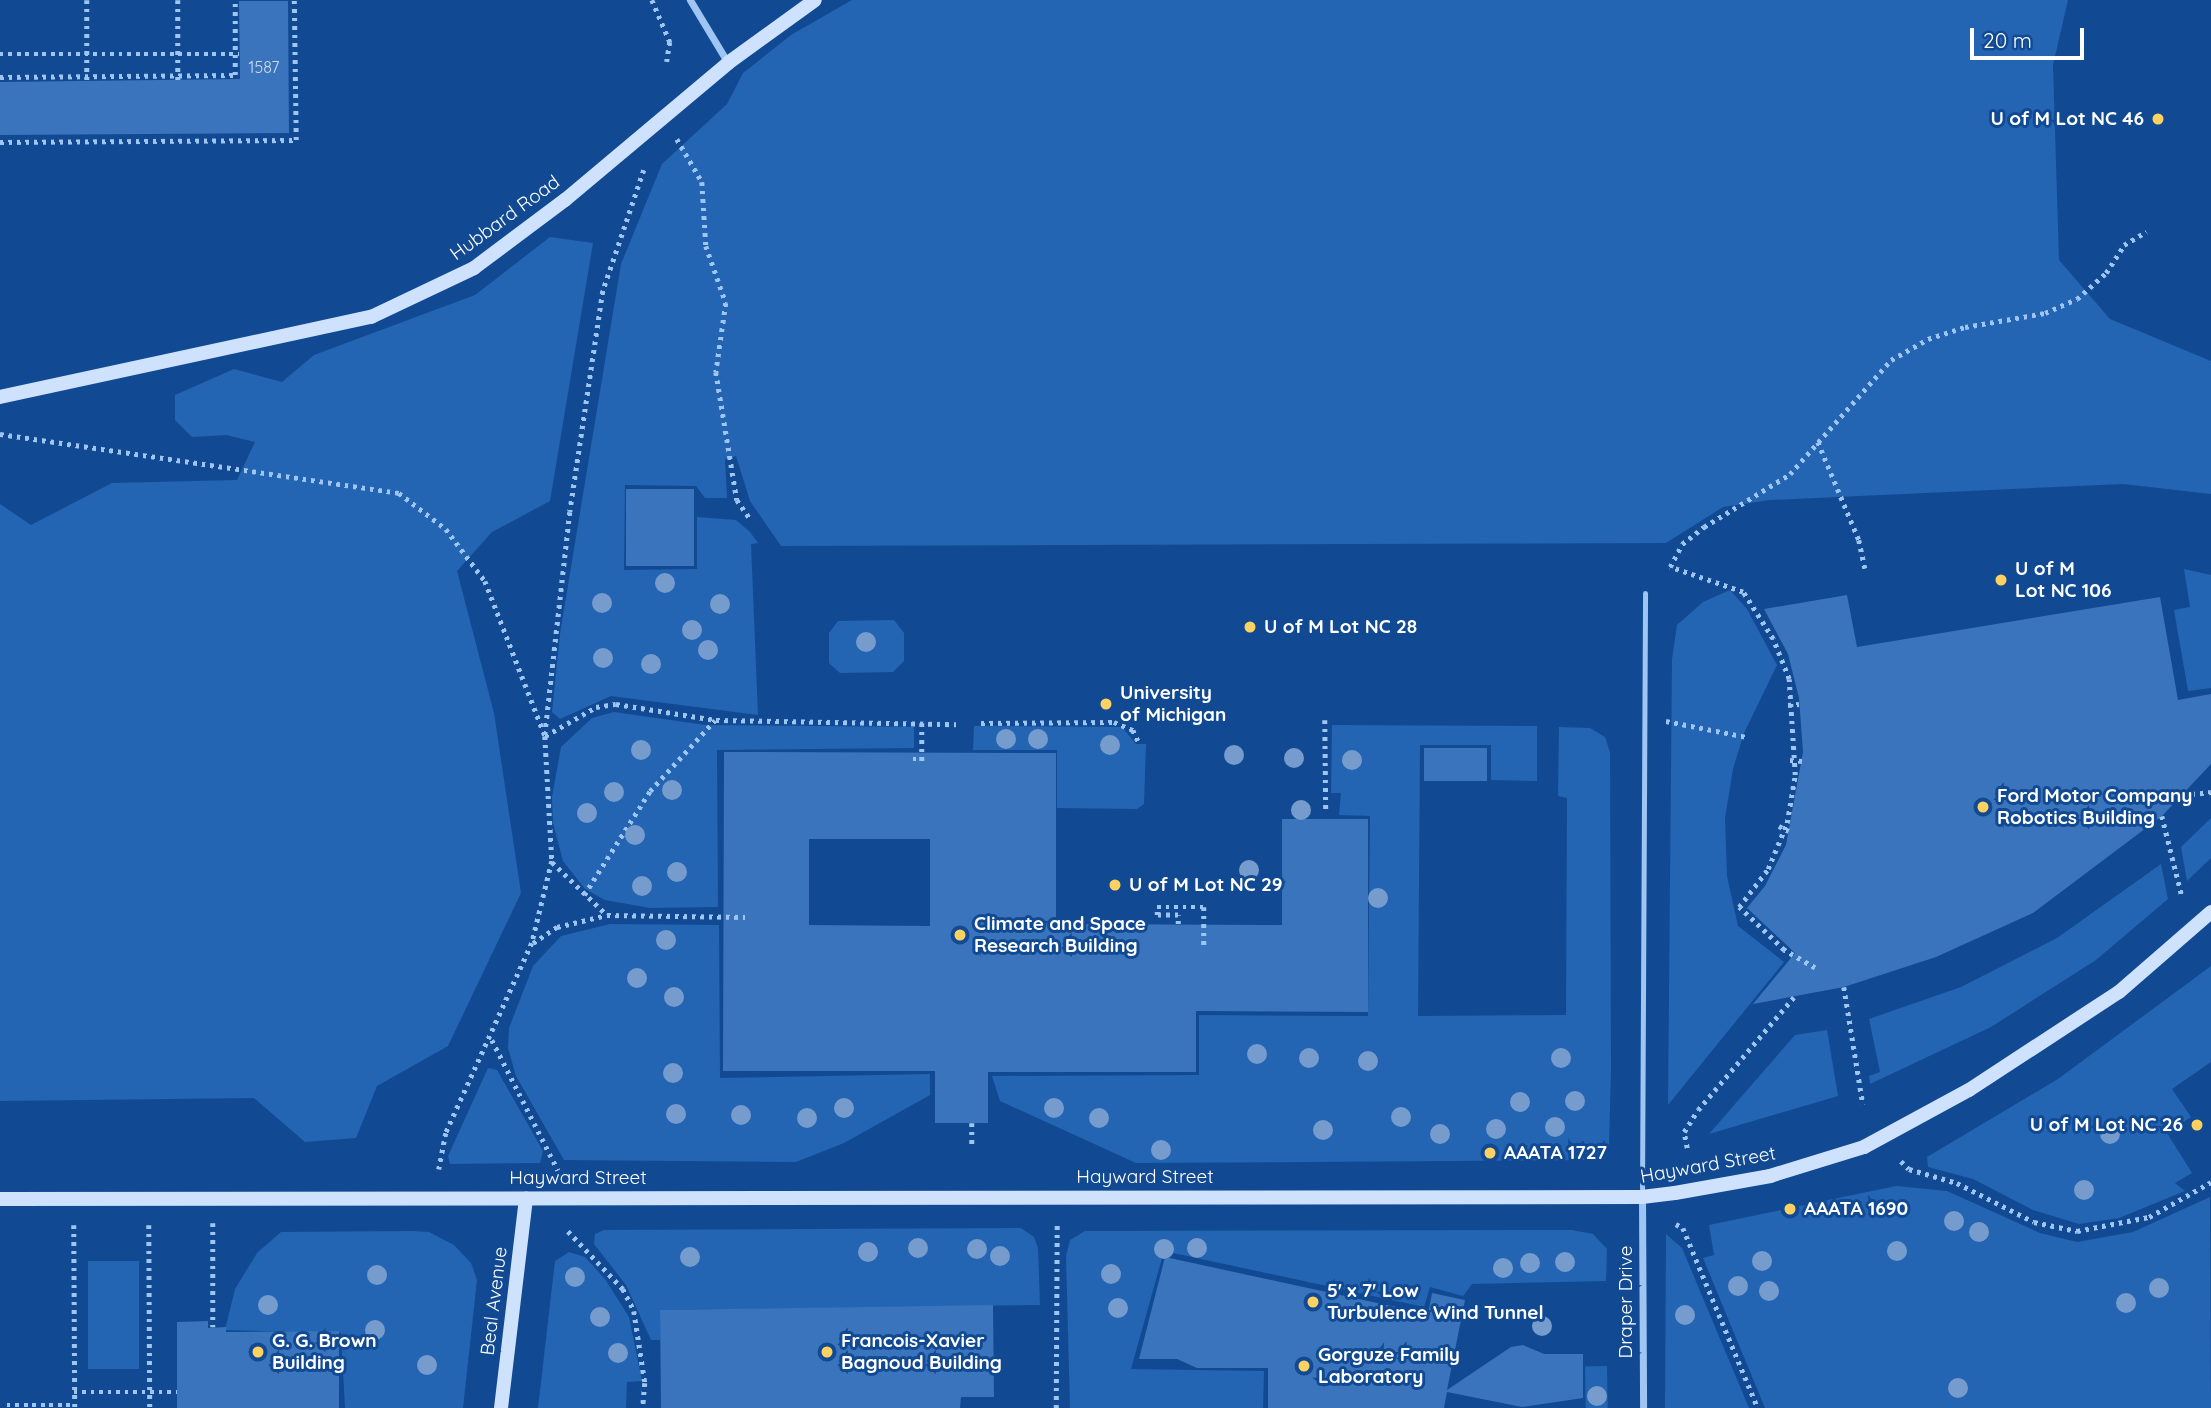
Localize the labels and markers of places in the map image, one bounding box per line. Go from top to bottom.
place label: U of M Lot NC 46 [1990,108,2144,130]
marker: U of M Lot NC 46 [2150,111,2166,127]
place label: U of M Lot NC 106 [2015,558,2111,602]
marker: U of M Lot NC 106 [1993,572,2009,588]
place label: U of M Lot NC 28 [1264,616,1417,638]
marker: U of M Lot NC 28 [1242,619,1258,635]
place label: University of Michigan [1120,682,1226,726]
marker: University of Michigan [1098,696,1114,712]
place label: Ford Motor Company Robotics Building [1997,785,2192,829]
marker: Ford Motor Company Robotics Building [1975,799,1991,815]
place label: U of M Lot NC 29 [1129,874,1283,896]
marker: U of M Lot NC 29 [1107,877,1123,893]
place label: Climate and Space Research Building [974,913,1146,957]
marker: Climate and Space Research Building [952,927,968,943]
place label: U of M Lot NC 26 [2030,1114,2183,1136]
marker: U of M Lot NC 26 [2189,1117,2205,1133]
place label: AAATA 1727 [1504,1142,1607,1164]
marker: AAATA 1727 [1482,1145,1498,1161]
place label: AAATA 1690 [1804,1198,1908,1220]
marker: AAATA 1690 [1782,1201,1798,1217]
place label: 5' x 7' Low Turbulence Wind Tunnel [1327,1280,1544,1324]
marker: 5' x 7' Low Turbulence Wind Tunnel [1305,1294,1321,1310]
place label: G. G. Brown Building [272,1330,377,1374]
place label: Francois‑Xavier Bagnoud Building [841,1330,1002,1374]
marker: G. G. Brown Building [250,1344,266,1360]
marker: Francois‑Xavier Bagnoud Building [819,1344,835,1360]
place label: Gorguze Family Laboratory [1318,1344,1460,1388]
marker: Gorguze Family Laboratory [1296,1358,1312,1374]

